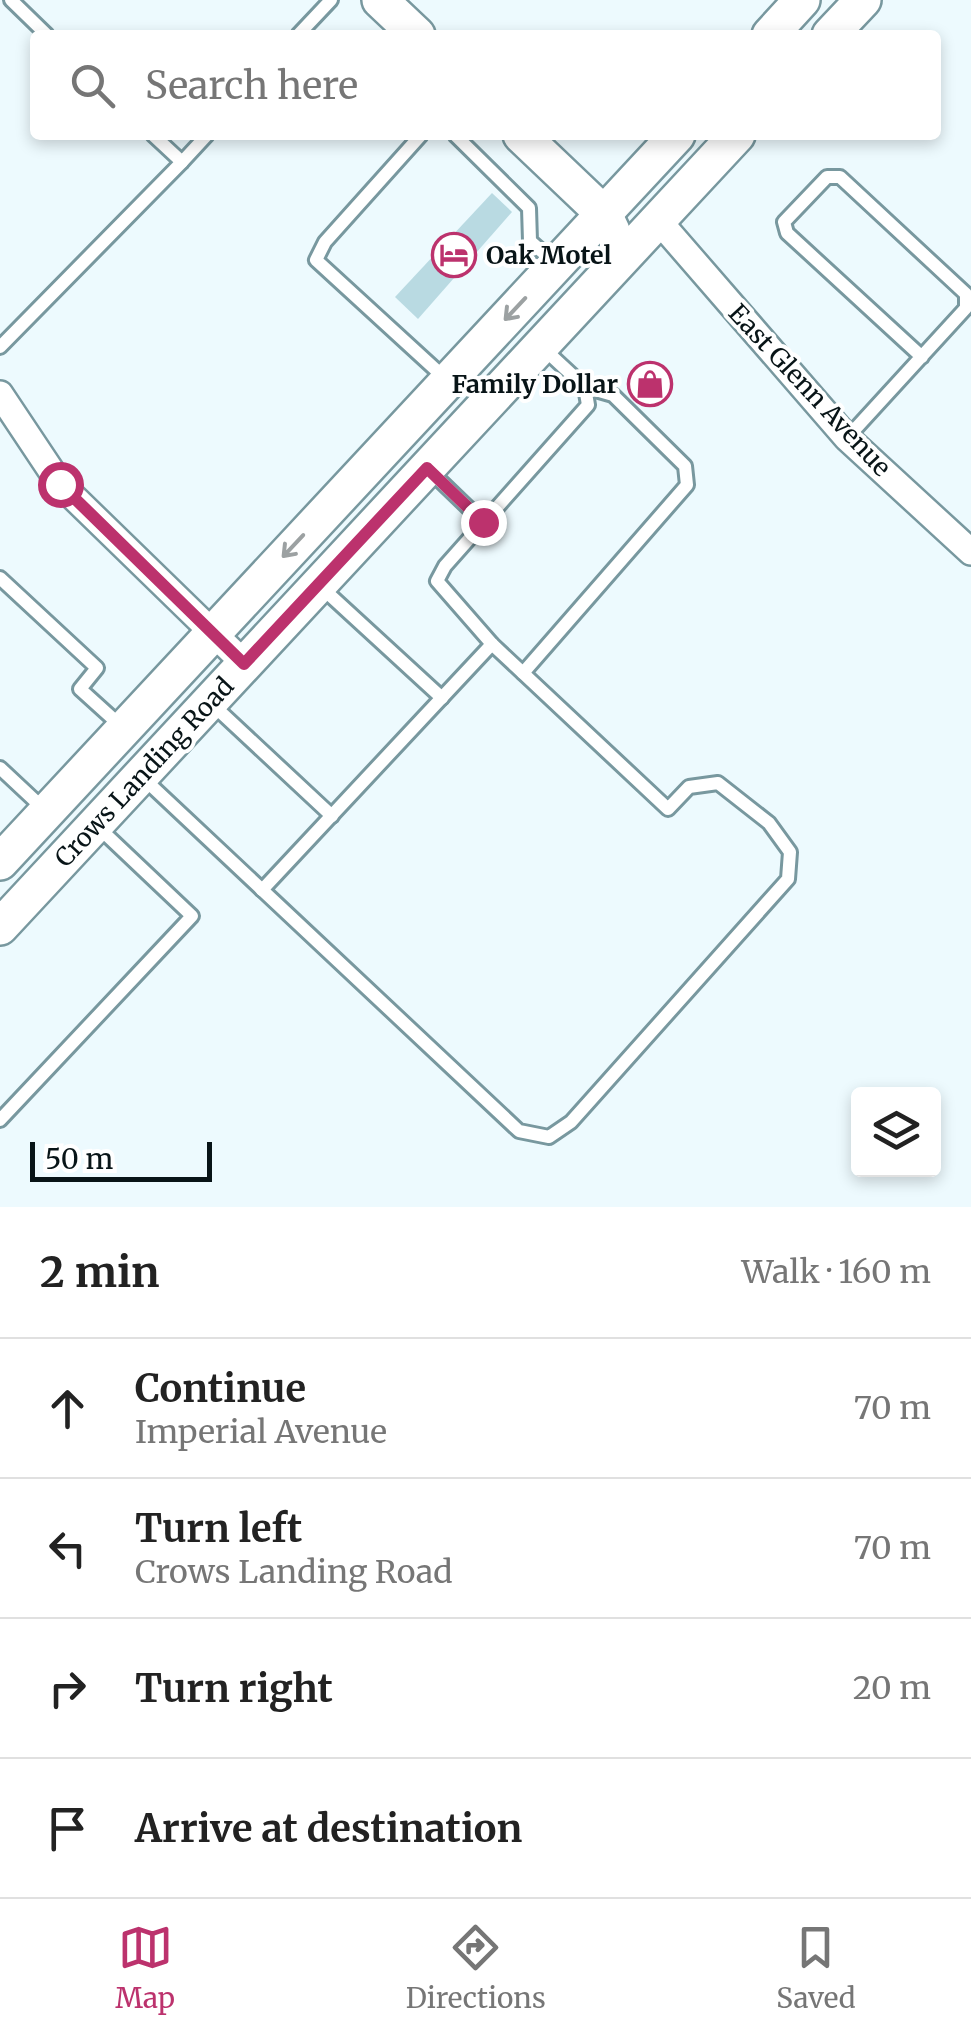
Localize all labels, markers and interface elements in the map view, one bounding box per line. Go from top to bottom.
search box [30,30,941,140]
icon: search [65,58,120,113]
text: Search here [145,62,358,109]
hotel icon: Oak Motel [431,232,477,278]
place label: Oak Motel [486,239,612,271]
one-way arrow [504,296,527,321]
street label: East Glenn Avenue [722,297,898,483]
shop icon: Family Dollar [627,361,673,407]
place label: Family Dollar [451,368,618,400]
route start [38,462,84,508]
route end [461,500,507,546]
one-way arrow [281,534,305,558]
street label: Crows Landing Road [48,670,240,874]
map controls [851,1087,941,1177]
button: layers [851,1087,941,1177]
scale bar [30,1137,212,1182]
text: 50 m [45,1141,113,1177]
text: 2 min [40,1246,160,1298]
text: Walk · 160 m [742,1252,931,1292]
text: Continue [135,1365,306,1412]
icon: ahead [40,1381,95,1436]
text: 70 m [854,1388,931,1428]
text: Imperial Avenue [135,1412,387,1452]
text: Turn left [135,1505,302,1552]
icon: left [40,1521,95,1576]
text: 70 m [854,1528,931,1568]
text: Crows Landing Road [135,1552,453,1592]
icon: right [40,1661,95,1716]
text: Turn right [135,1665,333,1712]
text: 20 m [853,1668,931,1708]
icon: arrive [40,1801,95,1856]
text: Arrive at destination [135,1805,522,1852]
tab: Map [115,1920,175,2016]
tab: Directions [406,1920,546,2016]
tab: Saved [776,1920,856,2016]

